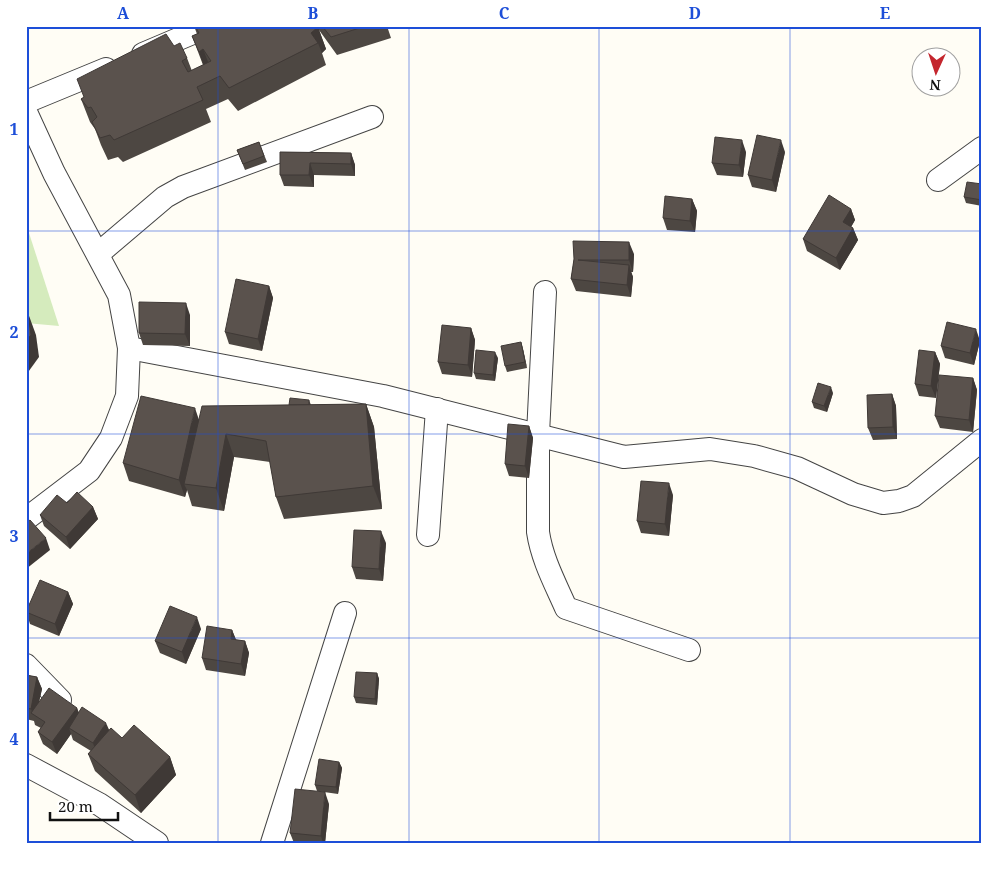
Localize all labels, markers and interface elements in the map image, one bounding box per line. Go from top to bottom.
text: A [117,2,130,24]
text: B [308,2,319,24]
text: C [499,2,510,24]
text: D [689,2,701,24]
text: E [880,2,890,24]
north arrow [910,48,960,98]
text: N [929,76,941,95]
text: 1 [9,118,19,140]
text: 2 [9,321,19,343]
text: 3 [9,525,19,547]
text: 4 [9,728,19,750]
scale bar [50,789,118,821]
text: 20 m [58,796,93,816]

